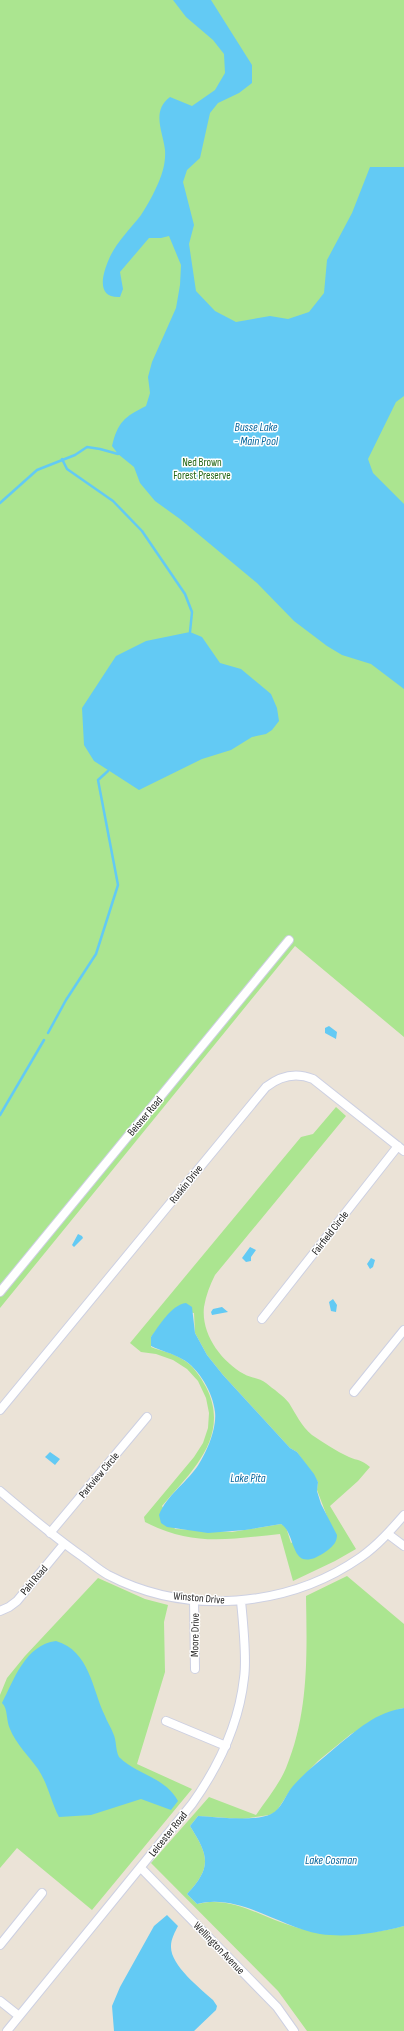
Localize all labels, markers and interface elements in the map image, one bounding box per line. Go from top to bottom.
water label: Busse Lake - Main Pool [234,420,279,449]
park label: Ned Brown Forest Preserve [173,456,231,482]
street label: Beisner Road [125,1093,166,1138]
street label: Ruskin Drive [167,1162,205,1206]
street label: Fairfield Circle [309,1208,351,1258]
street label: Parkview Circle [76,1449,122,1501]
water label: Lake Pita [230,1471,266,1486]
street label: Pahl Road [18,1562,51,1598]
street label: Winston Drive [173,1589,225,1607]
street label: Moore Drive [188,1613,202,1657]
street label: Leicester Road [146,1809,190,1859]
water label: Lake Cosman [305,1853,357,1868]
street label: Wellington Avenue [191,1919,247,1977]

